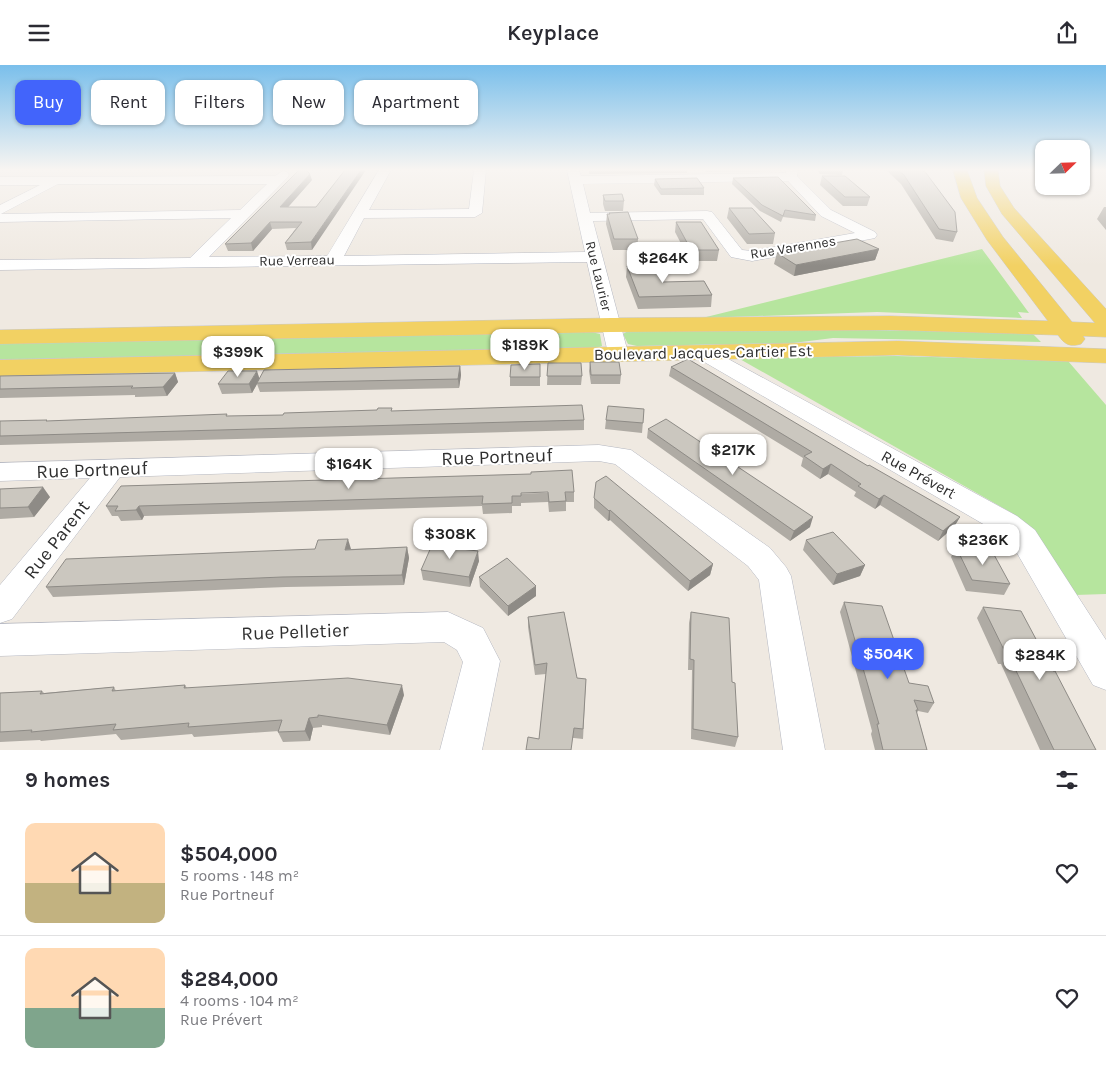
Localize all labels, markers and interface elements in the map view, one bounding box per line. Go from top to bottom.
icon: menu [25,19,53,47]
icon: share [1053,19,1081,47]
text: Keyplace [507,20,599,46]
chip: Buy [15,80,81,125]
chip: Rent [91,80,165,125]
chip: Filters [175,80,263,125]
chip: New [273,80,344,125]
chip: Apartment [354,80,478,125]
north arrow [1035,140,1090,195]
map controls [1035,140,1090,195]
street label: Rue Varennes [749,232,837,263]
street label: Rue Laurier [582,239,616,314]
pin: $264K [628,241,698,284]
text: $264K [638,248,688,267]
street label: Rue Verreau [259,251,335,270]
pin: $189K [490,329,560,371]
pin: $399K [203,335,273,378]
text: $189K [501,335,549,354]
street label: Boulevard Jacques-Cartier Est [594,341,812,364]
text: $399K [213,342,263,361]
pin: $217K [698,433,768,476]
text: $217K [711,440,755,459]
street label: Rue Portneuf [441,444,554,470]
street label: Rue Prévert [878,446,959,503]
pin: $164K [314,447,384,490]
text: $164K [326,454,372,473]
street label: Rue Portneuf [36,457,149,483]
street label: Rue Parent [19,496,94,583]
pin: $308K [415,517,485,560]
pin: $236K [948,523,1018,566]
text: $308K [424,524,476,543]
text: $236K [958,530,1008,549]
street label: Rue Pelletier [241,619,349,645]
pin: $504K [853,637,923,680]
pin: $284K [1005,639,1075,681]
text: $504K [863,644,913,663]
text: $284K [1014,645,1066,664]
icon: filters [1053,766,1081,794]
text: 9 homes [25,768,110,792]
text: $504,000 [180,842,278,866]
icon: home [65,843,125,903]
icon: heart [1053,859,1081,887]
text: 5 rooms · 148 m² [180,866,299,885]
text: Rue Portneuf [180,885,274,904]
text: $284,000 [180,967,278,991]
icon: home [65,968,125,1028]
icon: heart [1053,984,1081,1012]
text: 4 rooms · 104 m² [180,991,299,1010]
text: Rue Prévert [180,1010,262,1029]

